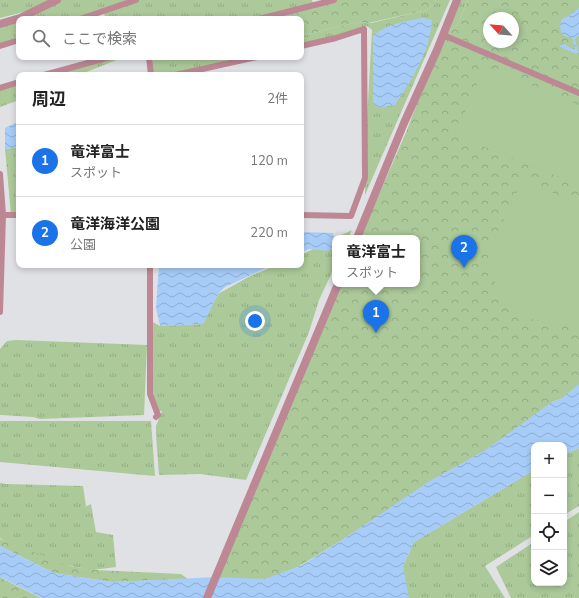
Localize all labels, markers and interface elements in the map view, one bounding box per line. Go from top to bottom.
north arrow [483,12,519,48]
search box [16,16,304,60]
icon: search [30,27,52,49]
text: ここで検索 [62,29,137,49]
text: 周辺 [32,88,66,111]
text: 2件 [267,90,288,108]
text: 竜洋富士 [70,142,130,162]
text: 1 [41,152,49,170]
text: 120 m [250,152,288,170]
text: スポット [70,164,122,182]
text: 竜洋海洋公園 [70,214,160,234]
text: 2 [41,224,49,242]
text: 220 m [250,224,288,242]
popup [332,235,420,287]
pin: 2 [451,235,477,268]
text: 公園 [70,236,96,254]
text: 竜洋富士 [346,242,406,262]
text: スポット [346,264,398,282]
pin: 1 [363,300,389,333]
your location [245,311,265,331]
map controls [531,442,567,586]
button: + [531,442,567,478]
button: − [531,478,567,514]
button: locate [531,514,567,550]
button: layers [531,550,567,586]

